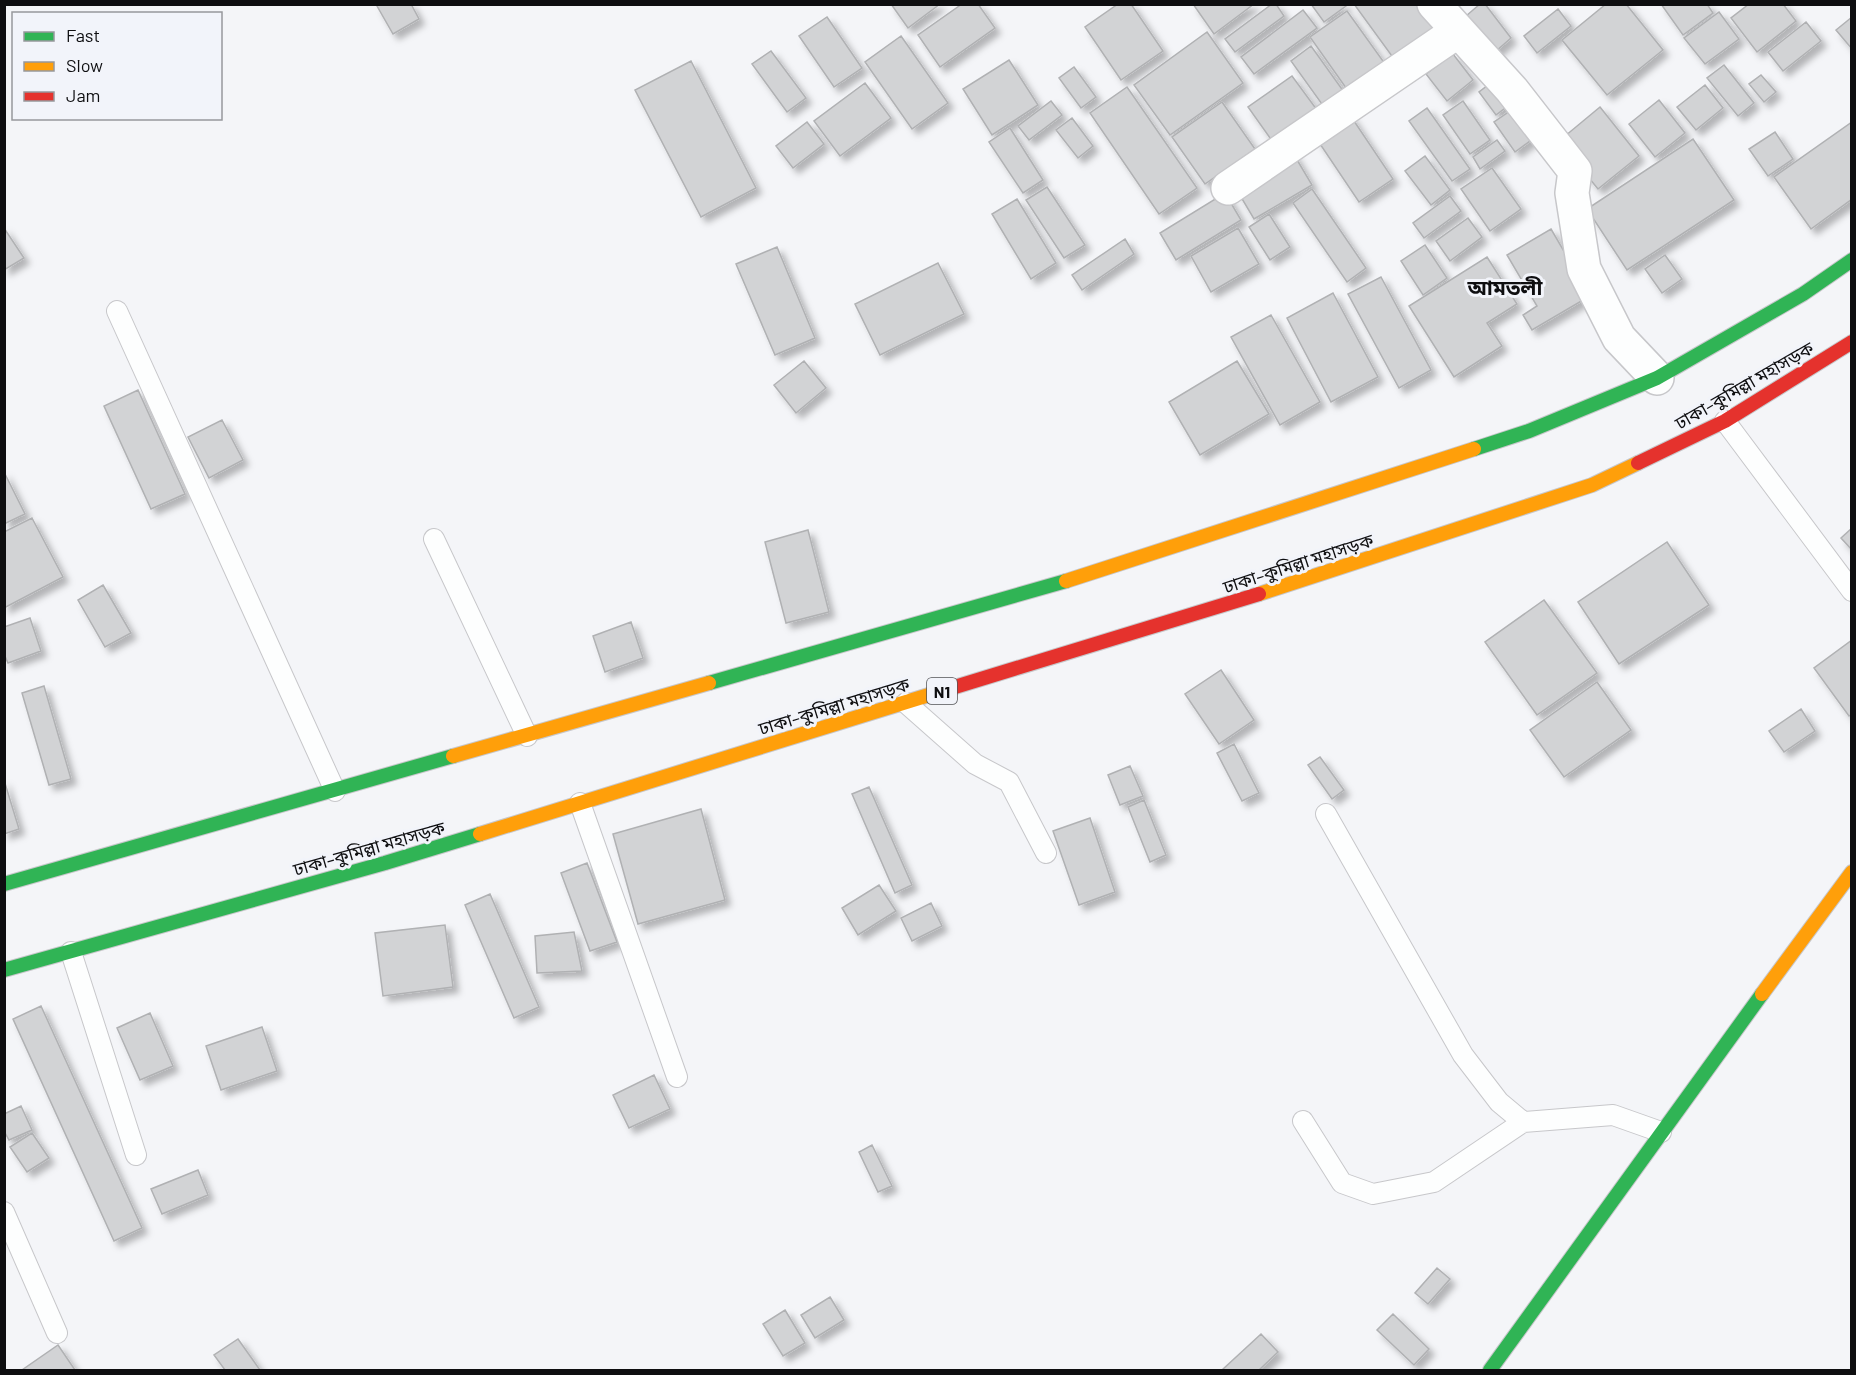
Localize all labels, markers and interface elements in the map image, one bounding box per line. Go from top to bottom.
legend [12,12,222,120]
text: Fast [66,24,100,46]
text: Slow [66,54,103,76]
text: Jam [66,84,100,106]
district label: আমতলী [1467,274,1544,299]
street label: ঢাকা–কুমিল্লা মহাসড়ক [1670,336,1818,435]
street label: ঢাকা–কুমিল্লা মহাসড়ক [1219,528,1377,599]
street label: ঢাকা–কুমিল্লা মহাসড়ক [755,672,913,741]
road number: N1 [927,678,957,704]
street label: ঢাকা–কুমিল্লা মহাসড়ক [290,816,448,881]

